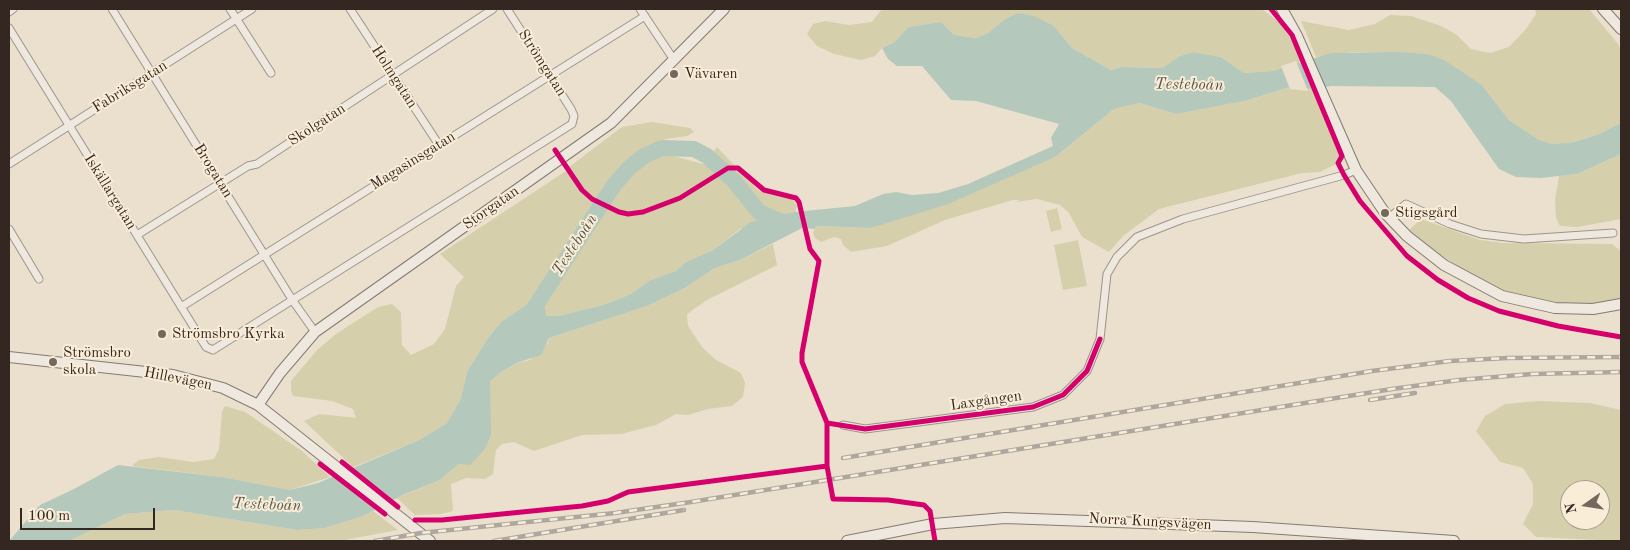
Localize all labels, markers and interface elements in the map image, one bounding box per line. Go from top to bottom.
street label: Strömgatan [514,26,570,100]
street label: Holmgatan [367,42,421,112]
street label: Fabriksgatan [89,57,171,117]
place label: Vävaren [684,65,738,83]
marker: Vävaren [668,68,680,80]
water label: Testeboån [1154,75,1224,95]
street label: Skolgatan [285,100,349,150]
street label: Magasinsgatan [367,128,459,194]
street label: Brogatan [189,141,237,201]
street label: Iskällargatan [80,151,140,233]
street label: Storgatan [459,182,523,234]
place label: Stigsgård [1395,204,1458,222]
marker: Stigsgård [1379,207,1391,219]
water label: Testeboån [548,211,602,279]
place label: Strömsbro Kyrka [172,325,285,343]
marker: Strömsbro Kyrka [156,328,168,340]
place label: Strömsbro skola [63,344,131,379]
marker: Strömsbro skola [47,356,59,368]
street label: Hillevägen [142,364,214,394]
street label: Laxgången [949,387,1023,415]
north arrow [1560,480,1610,530]
water label: Testeboån [232,494,302,516]
scale bar [22,498,158,530]
text: N [1563,501,1579,515]
text: 100 m [28,509,70,524]
street label: Norra Kungsvägen [1088,510,1212,534]

